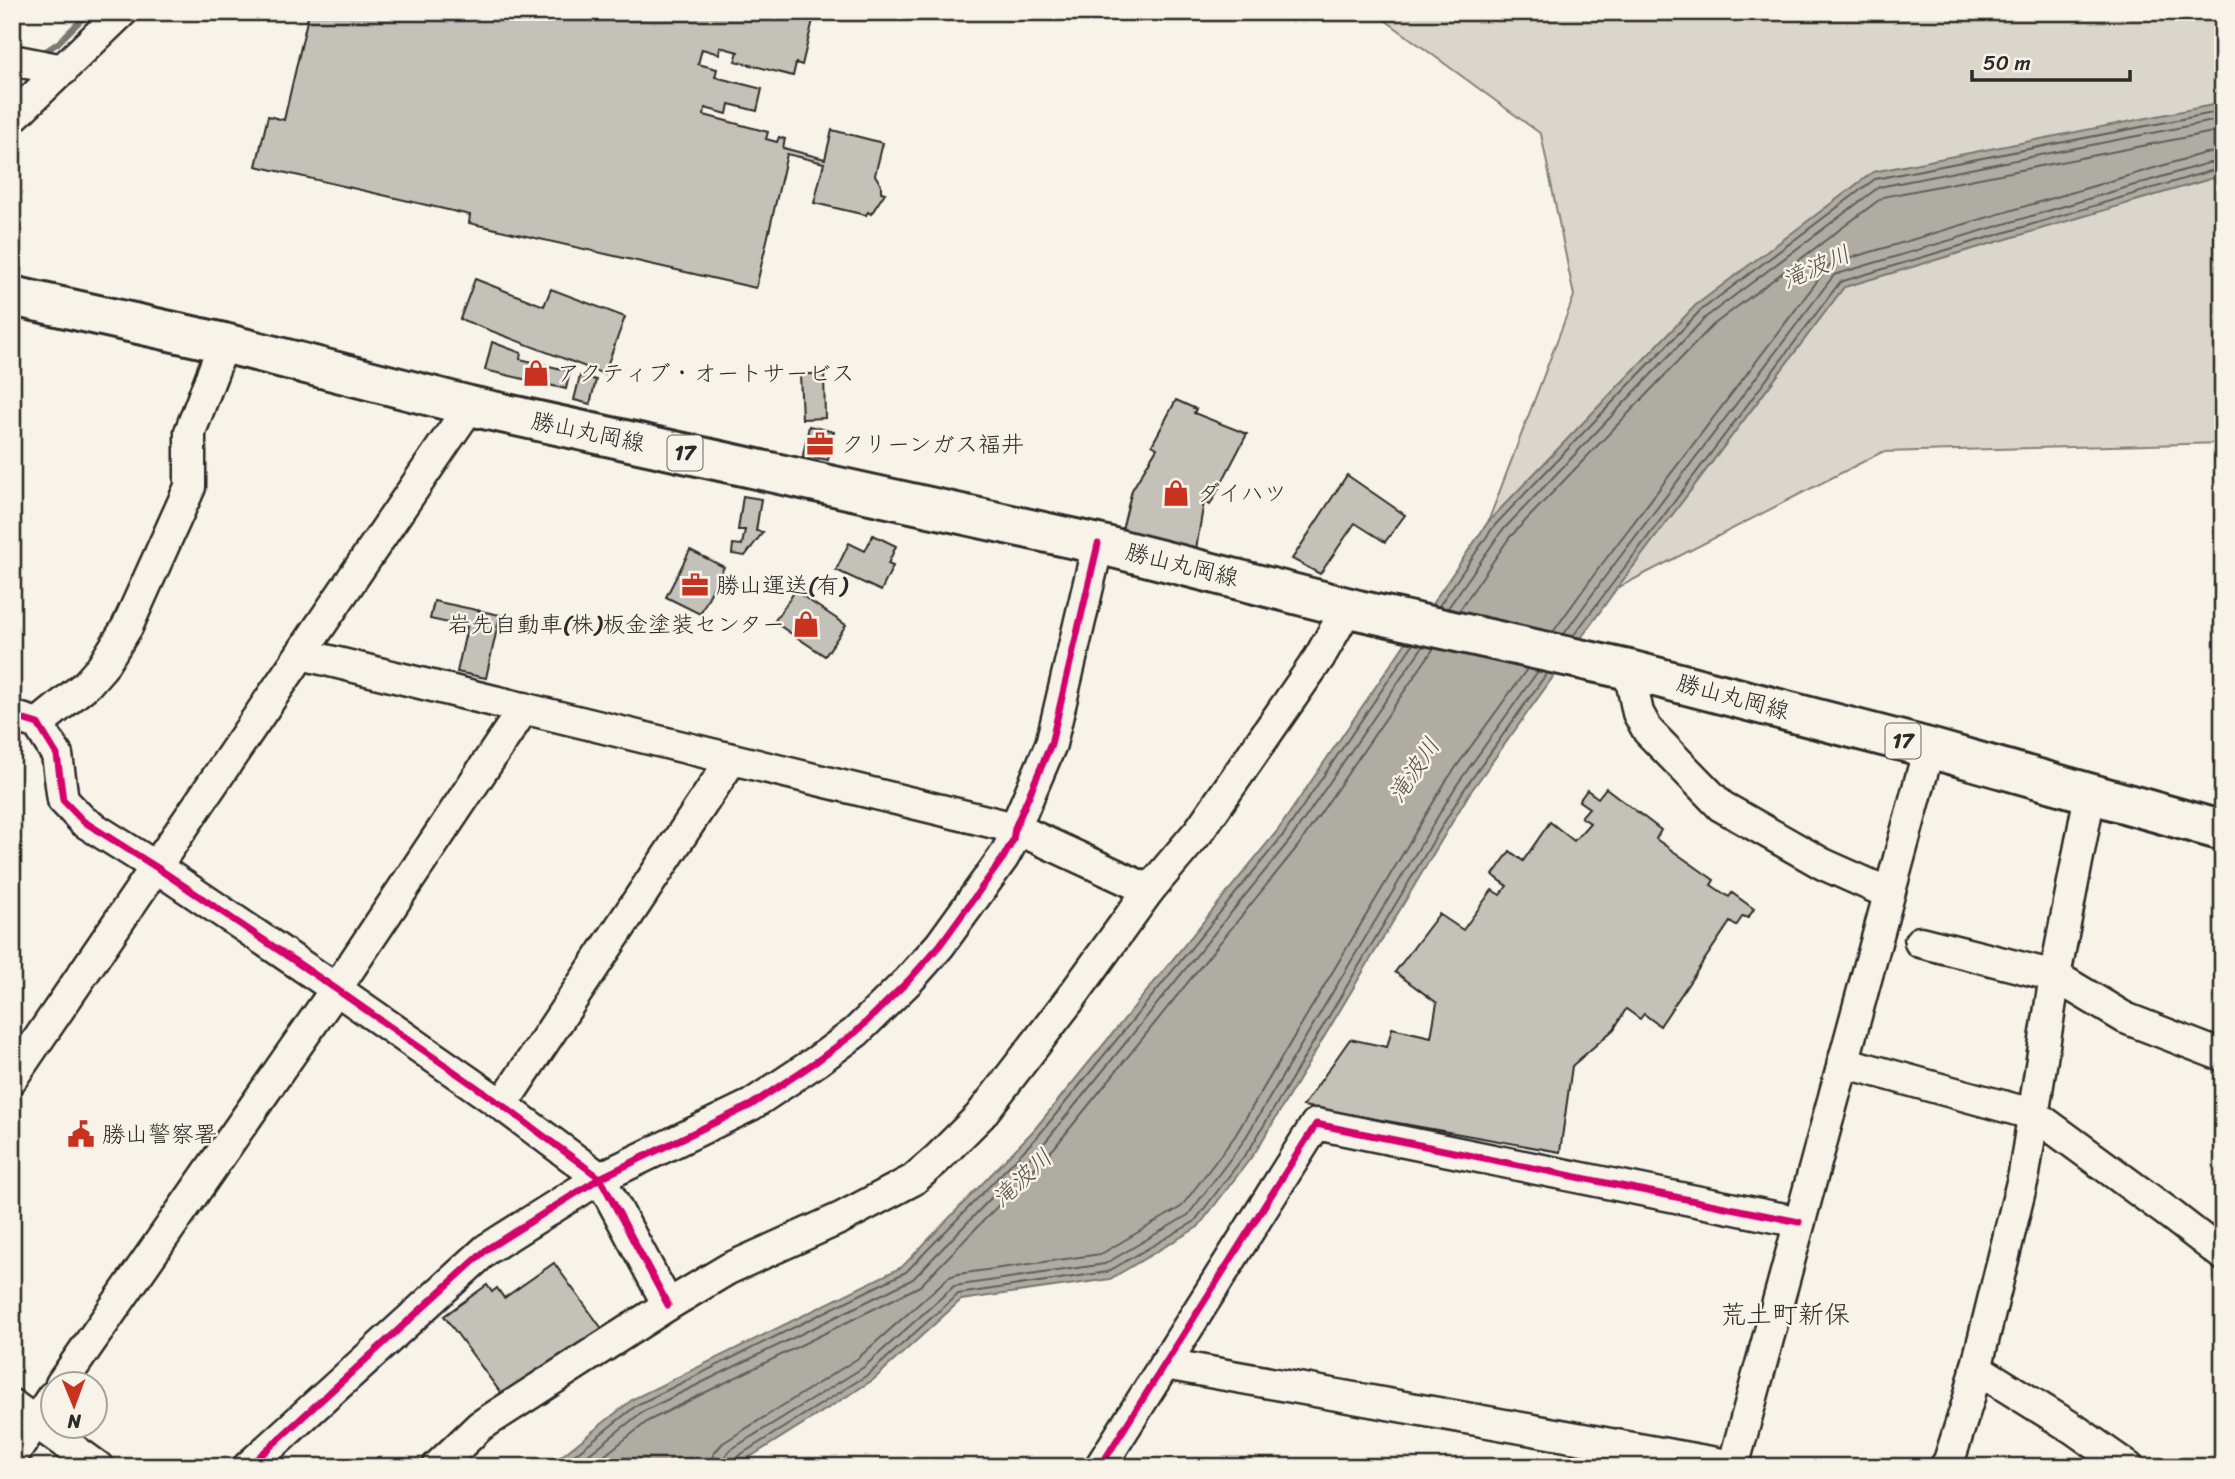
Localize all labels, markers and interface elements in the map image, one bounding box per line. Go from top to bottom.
scale bar [1972,38,2130,82]
text: 50 m [1983,44,2031,82]
water label: 滝波川 [1775,233,1857,301]
place label: アクティブ・オートサービス [557,353,855,394]
shop icon: アクティブ・オートサービス [521,358,551,388]
street label: 勝山丸岡線 [527,400,649,464]
place label: クリーンガス福井 [841,424,1024,465]
office icon: クリーンガス福井 [805,429,835,459]
road number: 17 [668,435,702,470]
place label: ダイハツ [1197,473,1287,514]
shop icon: ダイハツ [1161,478,1191,508]
street label: 勝山丸岡線 [1121,531,1243,599]
place label: 勝山運送(有) [716,565,849,606]
office icon: 勝山運送(有) [680,570,710,600]
place label: 岩先自動車(株)板金塗装センター [448,604,785,645]
shop icon: 岩先自動車(株)板金塗装センター [791,609,821,639]
street label: 勝山丸岡線 [1672,662,1794,732]
road number: 17 [1885,724,1920,758]
water label: 滝波川 [1376,728,1452,812]
place label: 勝山警察署 [102,1114,217,1155]
public building icon: 勝山警察署 [66,1119,96,1149]
water label: 滝波川 [981,1138,1063,1218]
district label: 荒土町新保 [1720,1291,1850,1337]
north arrow [38,1370,108,1440]
text: N [67,1405,82,1438]

